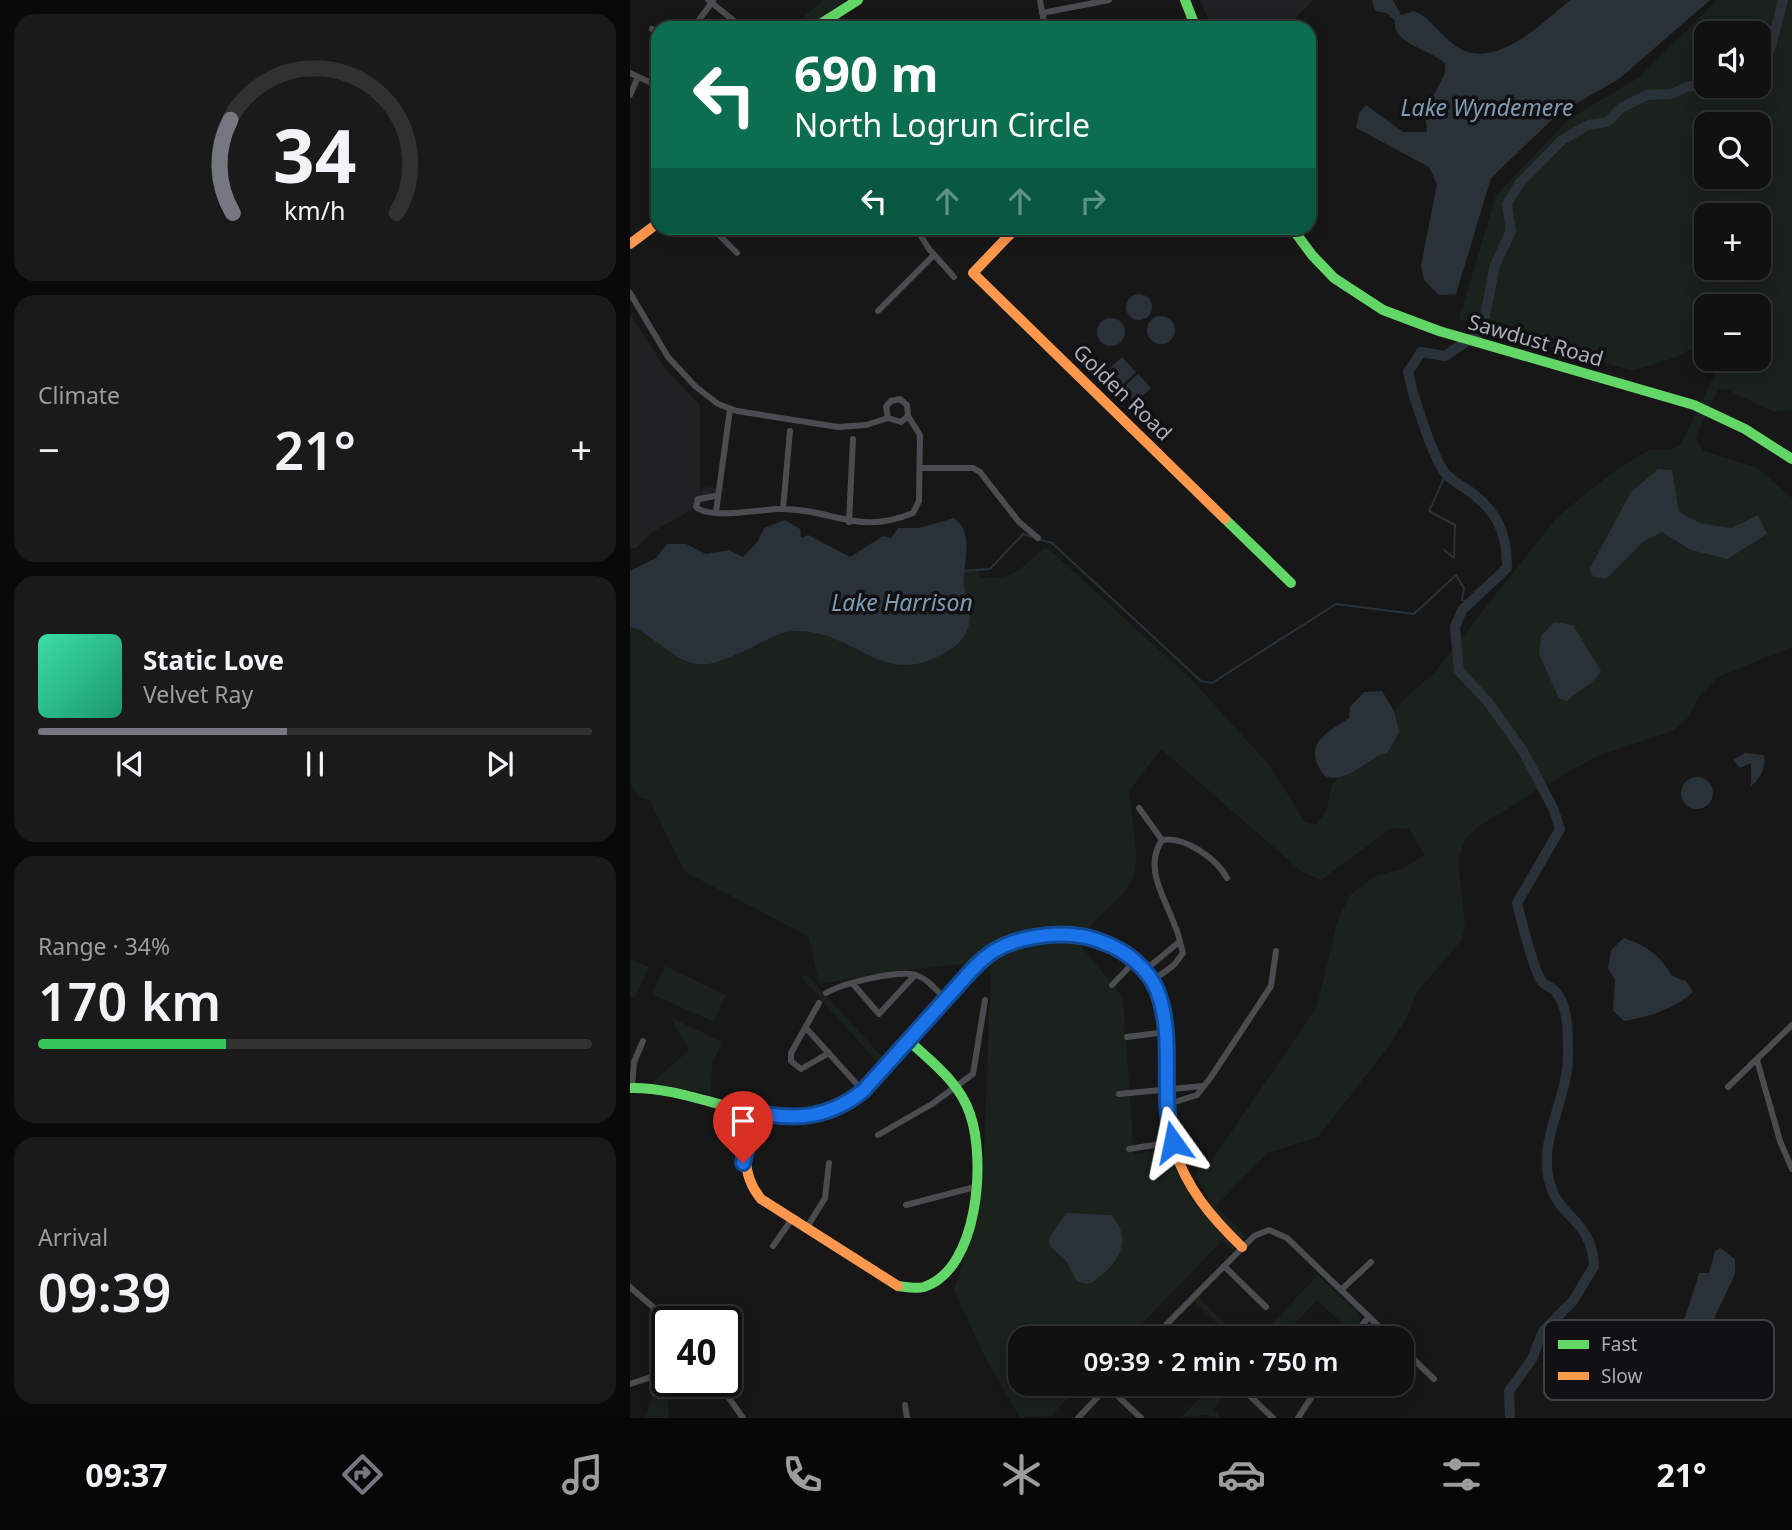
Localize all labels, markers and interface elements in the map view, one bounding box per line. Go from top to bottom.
map controls [1694,21,1771,371]
button: sound [1694,21,1771,98]
text: 690 m [794,40,939,106]
icon: left [679,49,770,140]
water label: Lake Wyndemere [1401,91,1573,123]
text: North Logrun Circle [794,103,1090,146]
text: 34 [273,106,357,205]
button: search [1694,112,1771,189]
icon: left [855,182,893,220]
icon: ahead [928,182,966,220]
icon: ahead [1001,182,1039,220]
icon: right [1074,182,1112,220]
text: km/h [284,193,346,227]
button: + [1694,203,1771,280]
button: − [1694,294,1771,371]
street label: Sawdust Road [1465,307,1607,373]
street label: Golden Road [1068,338,1178,446]
text: Climate [38,379,120,411]
text: 21° [274,414,356,485]
text: − [38,423,60,475]
text: + [570,423,592,475]
water label: Lake Harrison [831,586,973,618]
text: Static Love [143,642,284,678]
text: Velvet Ray [143,678,253,710]
icon: previous [111,745,149,783]
icon: pause [296,745,334,783]
icon: next [481,745,519,783]
text: Range · 34% [38,930,170,962]
text: 170 km [38,965,221,1036]
pin [713,1091,773,1163]
icon: arrive [724,1102,762,1140]
position arrow [1136,1105,1210,1179]
text: Arrival [38,1221,108,1253]
text: 09:39 [38,1256,171,1327]
speed limit sign: 40 [651,1306,742,1397]
legend [1544,1320,1774,1400]
text: Fast [1601,1331,1638,1357]
text: 09:39 · 2 min · 750 m [1084,1343,1338,1379]
text: Slow [1601,1363,1642,1389]
icon: directions [338,1450,387,1499]
icon: music [558,1450,607,1499]
icon: phone [778,1450,827,1499]
icon: climate [997,1450,1046,1499]
icon: car [1217,1450,1266,1499]
icon: filters [1437,1450,1486,1499]
text: 09:37 [85,1453,168,1496]
text: 21° [1656,1453,1707,1496]

